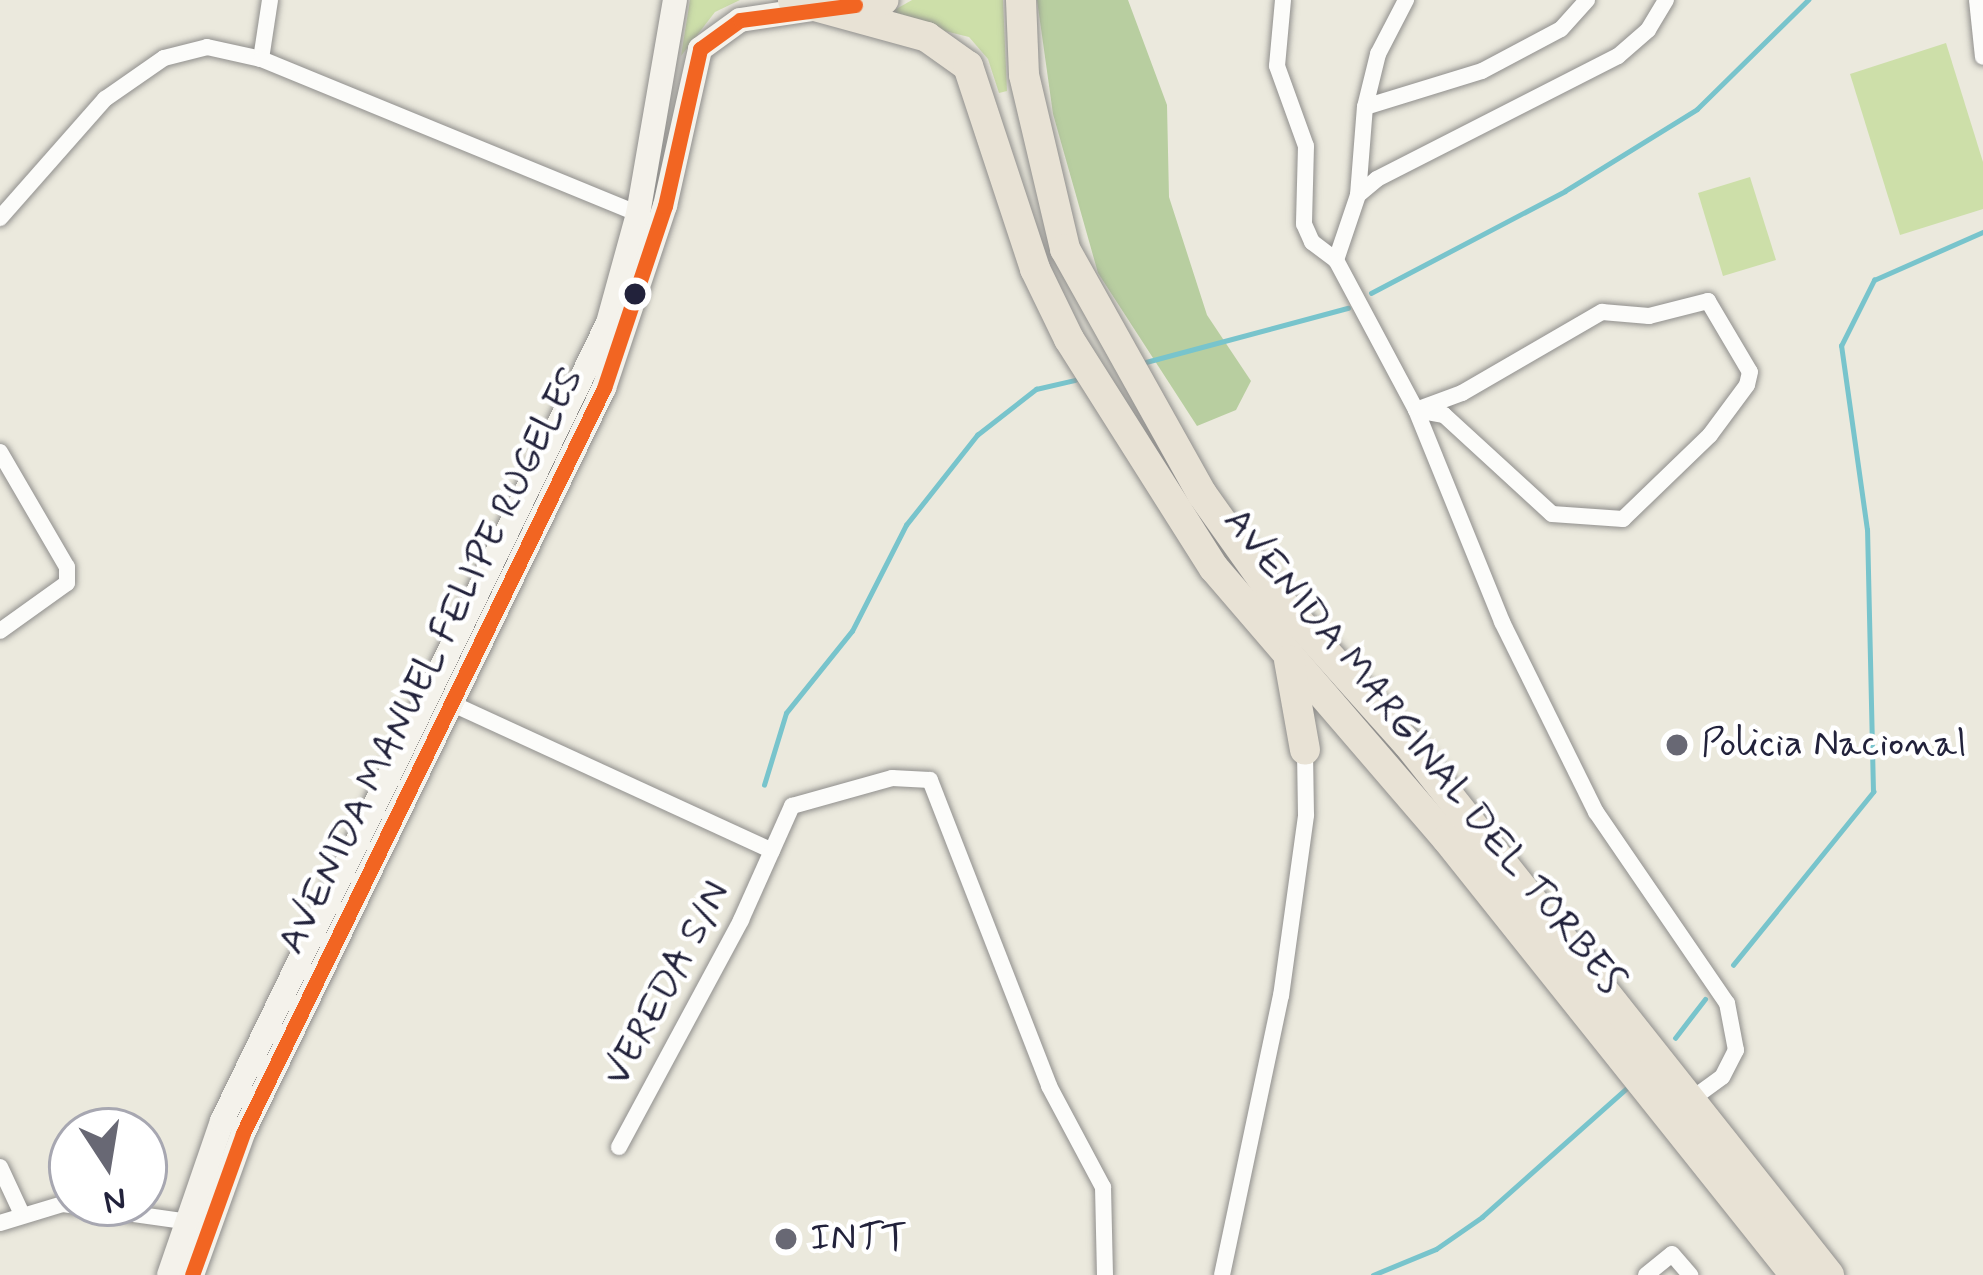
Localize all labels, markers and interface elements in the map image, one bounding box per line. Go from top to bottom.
unlabelled marker [624,283,646,305]
street label: AVENIDA MANUEL FELIPE RUGELES [266,353,598,969]
street label: AVENIDA MARGINAL DEL TORBES [1211,498,1635,1006]
place label: Policia Nacional [1701,722,1962,768]
marker: Policia Nacional [1664,732,1690,758]
street label: VEREDA S/N [594,874,742,1094]
north arrow [48,1107,168,1227]
text: N [100,1175,130,1223]
place label: INTT [810,1216,908,1262]
marker: INTT [773,1226,799,1252]

